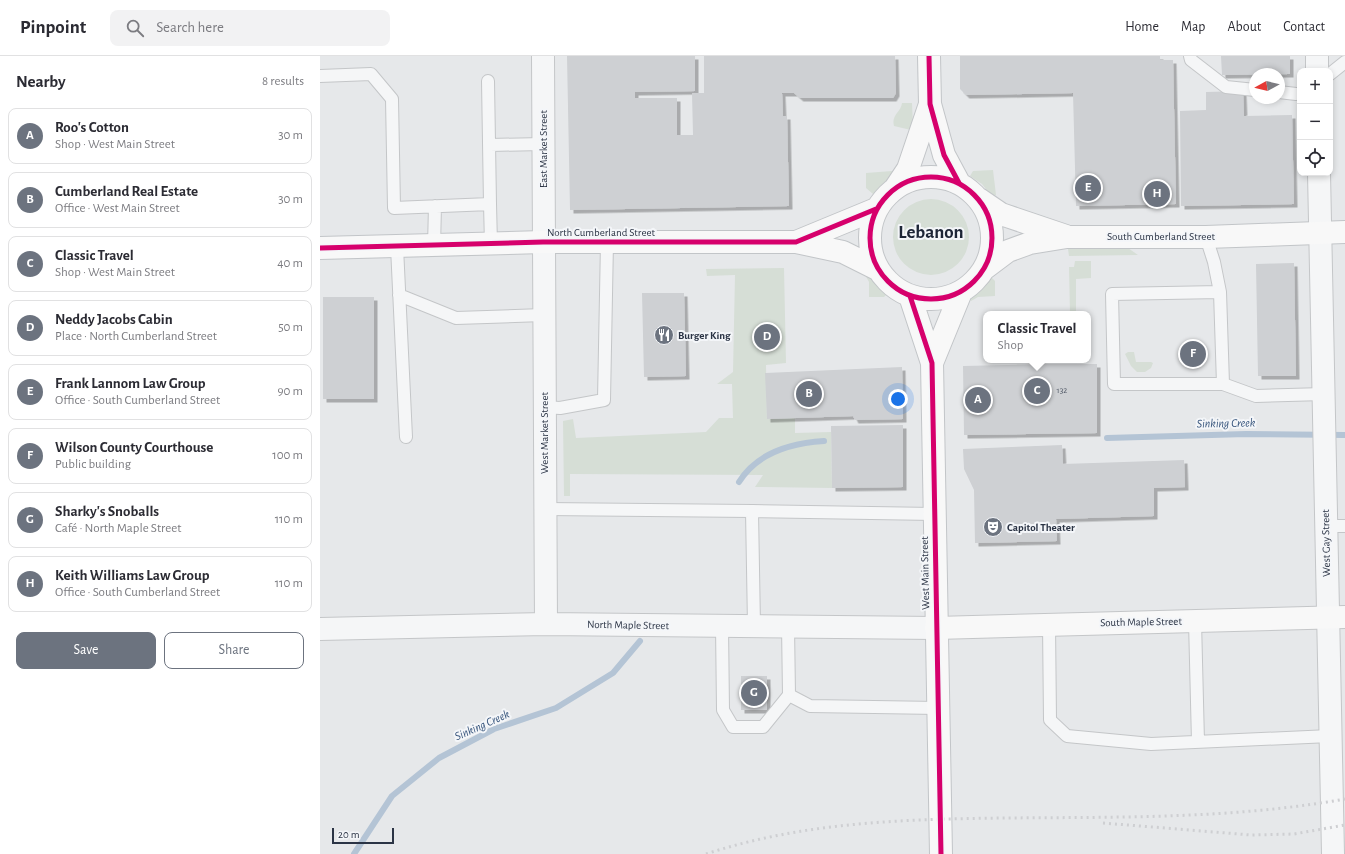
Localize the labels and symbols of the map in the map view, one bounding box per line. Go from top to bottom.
north arrow [1249,68,1285,104]
street label: East Market Street [538,110,549,188]
pin: E [1075,173,1101,203]
pin: H [1144,179,1170,209]
district label: Lebanon [898,223,964,242]
street label: North Cumberland Street [547,227,656,238]
street label: South Cumberland Street [1107,231,1215,242]
pin: D [754,322,780,352]
restaurant icon: Burger King [653,324,675,346]
place label: Burger King [678,330,731,341]
pin: F [1180,339,1206,369]
pin: C [1024,376,1050,406]
pin: B [796,379,822,409]
pin: A [965,385,991,415]
house number: 132 [1057,386,1067,395]
your location [888,389,908,409]
street label: West Market Street [539,391,550,474]
water label: Sinking Creek [1197,416,1256,430]
street label: West Gay Street [1320,509,1332,577]
theatre icon: Capitol Theater [982,516,1004,538]
place label: Capitol Theater [1007,522,1075,533]
street label: West Main Street [919,536,931,610]
street label: South Maple Street [1100,616,1182,628]
street label: North Maple Street [587,619,670,631]
pin: G [741,678,767,708]
water label: Sinking Creek [453,707,512,742]
scale bar [332,826,394,845]

